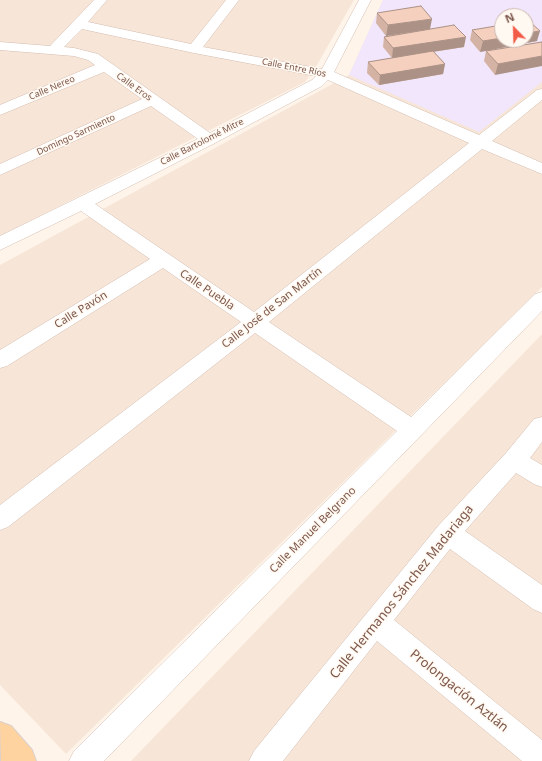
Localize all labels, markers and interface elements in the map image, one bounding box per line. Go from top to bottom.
north arrow [494,8,534,48]
text: N [502,9,517,26]
street label: Calle Entre Ríos [261,56,327,80]
street label: Calle Eros [114,71,154,103]
street label: Calle Nereo [27,74,77,102]
street label: Domingo Sarmiento [35,112,117,158]
street label: Calle Bartolomé Mitre [159,116,245,168]
street label: Calle José de San Martín [219,265,325,351]
street label: Calle Puebla [177,267,237,313]
street label: Calle Pavón [52,289,110,331]
street label: Calle Manuel Belgrano [267,484,359,576]
street label: Calle Hermanos Sánchez Madariaga [327,502,477,682]
street label: Prolongación Aztlán [407,647,511,735]

